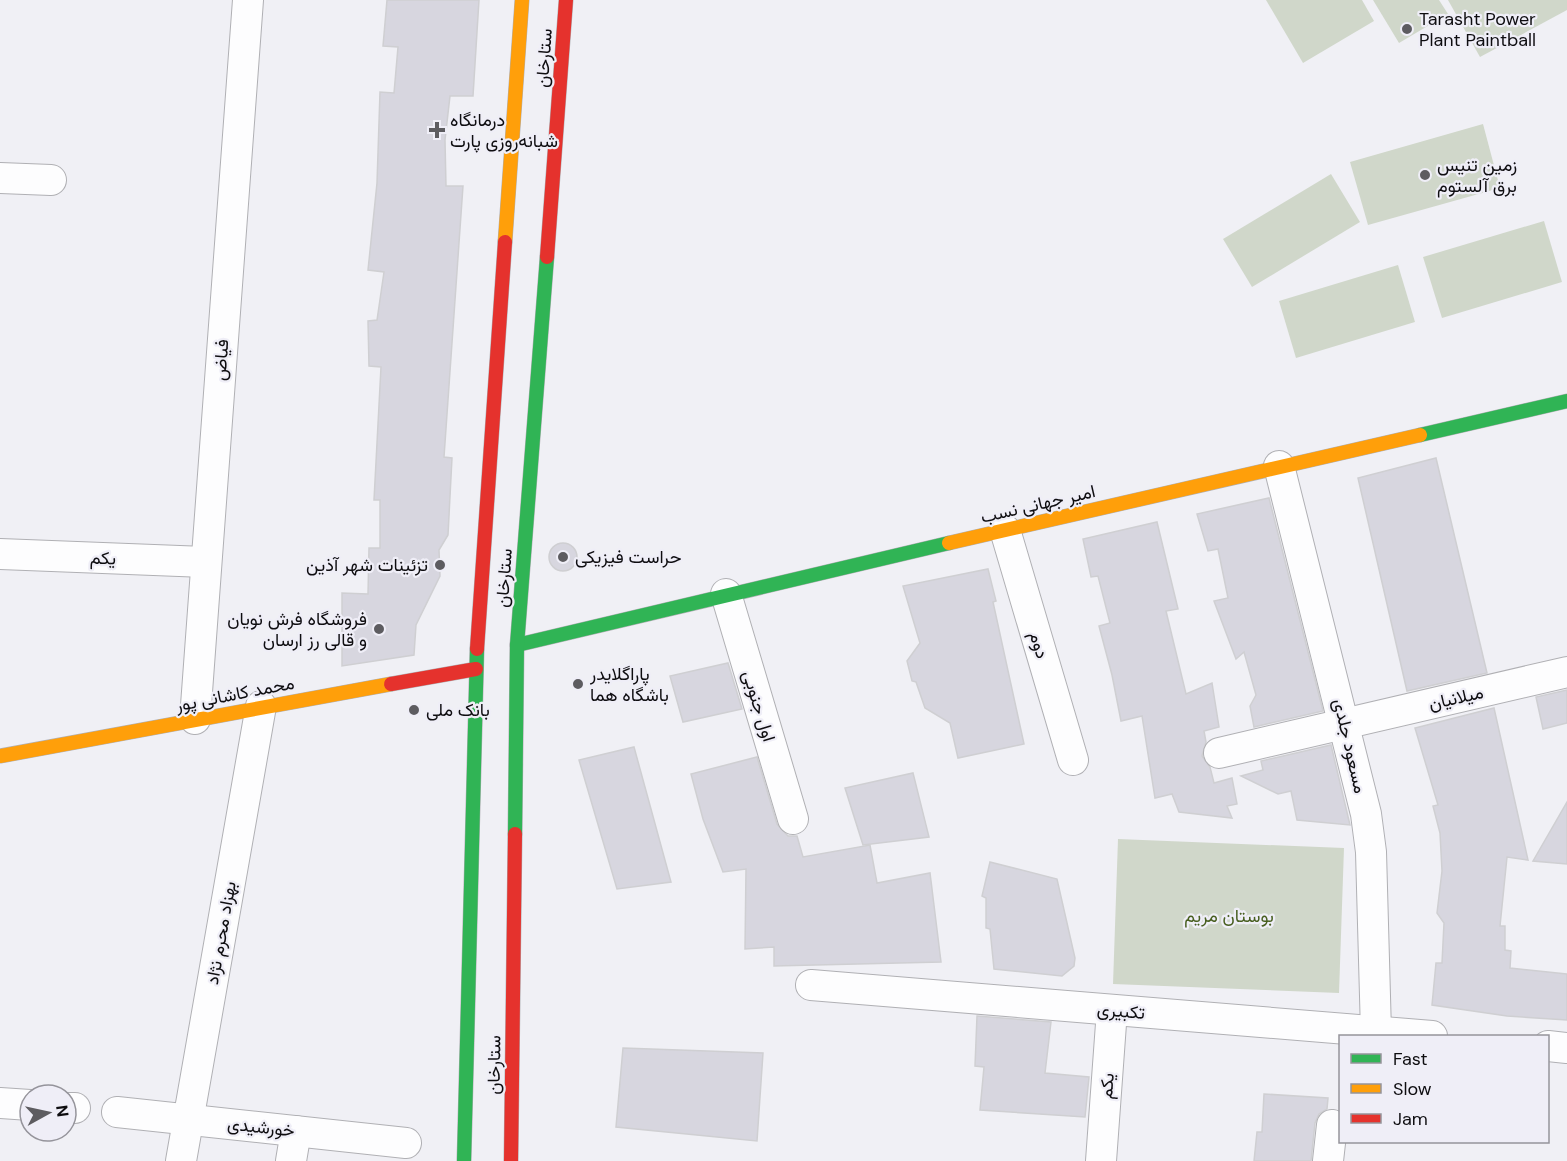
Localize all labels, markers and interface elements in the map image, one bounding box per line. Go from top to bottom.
place label: Tarasht Power Plant Paintball [1419,7,1536,52]
marker: Tarasht Power Plant Paintball [1400,22,1414,36]
street label: ستارخان [530,27,558,89]
place label: درمانگاه شبانه‌روزی پارت [450,108,558,153]
marker: درمانگاه شبانه‌روزی پارت [428,121,446,139]
place label: زمین تنیس برق آلستوم [1437,153,1517,198]
marker: زمین تنیس برق آلستوم [1418,168,1432,182]
street label: فیاض [208,338,234,382]
street label: امیر جهانی نسب [978,479,1098,529]
place label: حراست فیزیکی [575,545,681,569]
street label: یکم [89,546,117,570]
street label: ستارخان [490,547,518,609]
marker: حراست فیزیکی [556,550,570,564]
place label: تزئینات شهر آذین [306,553,428,577]
marker: تزئینات شهر آذین [433,558,447,572]
place label: فروشگاه فرش نویان و قالی رز ارسان [227,607,367,652]
marker: فروشگاه فرش نویان و قالی رز ارسان [372,622,386,636]
street label: دوم [1024,628,1054,662]
place label: پاراگلایدر باشگاه هما [589,662,669,707]
street label: اول جنوبی [737,667,781,745]
street label: محمد کاشانی پور [173,671,296,717]
marker: پاراگلایدر باشگاه هما [571,677,585,691]
street label: میلانیان [1426,680,1486,716]
street label: مسعود جلدی [1327,696,1373,796]
place label: بانک ملی [426,698,490,722]
marker: بانک ملی [407,703,421,717]
street label: بهزاد محرم نژاد [200,879,242,987]
park label: بوستان مریم [1184,904,1274,928]
street label: تکبیری [1096,997,1146,1025]
street label: ستارخان [481,1035,507,1095]
legend [1339,1035,1549,1143]
text: Fast [1393,1047,1428,1071]
street label: یکم [1094,1072,1120,1100]
text: Slow [1393,1077,1432,1101]
north arrow [18,1083,78,1143]
text: N [51,1104,74,1118]
text: Jam [1393,1107,1428,1131]
street label: خورشیدی [226,1112,296,1142]

